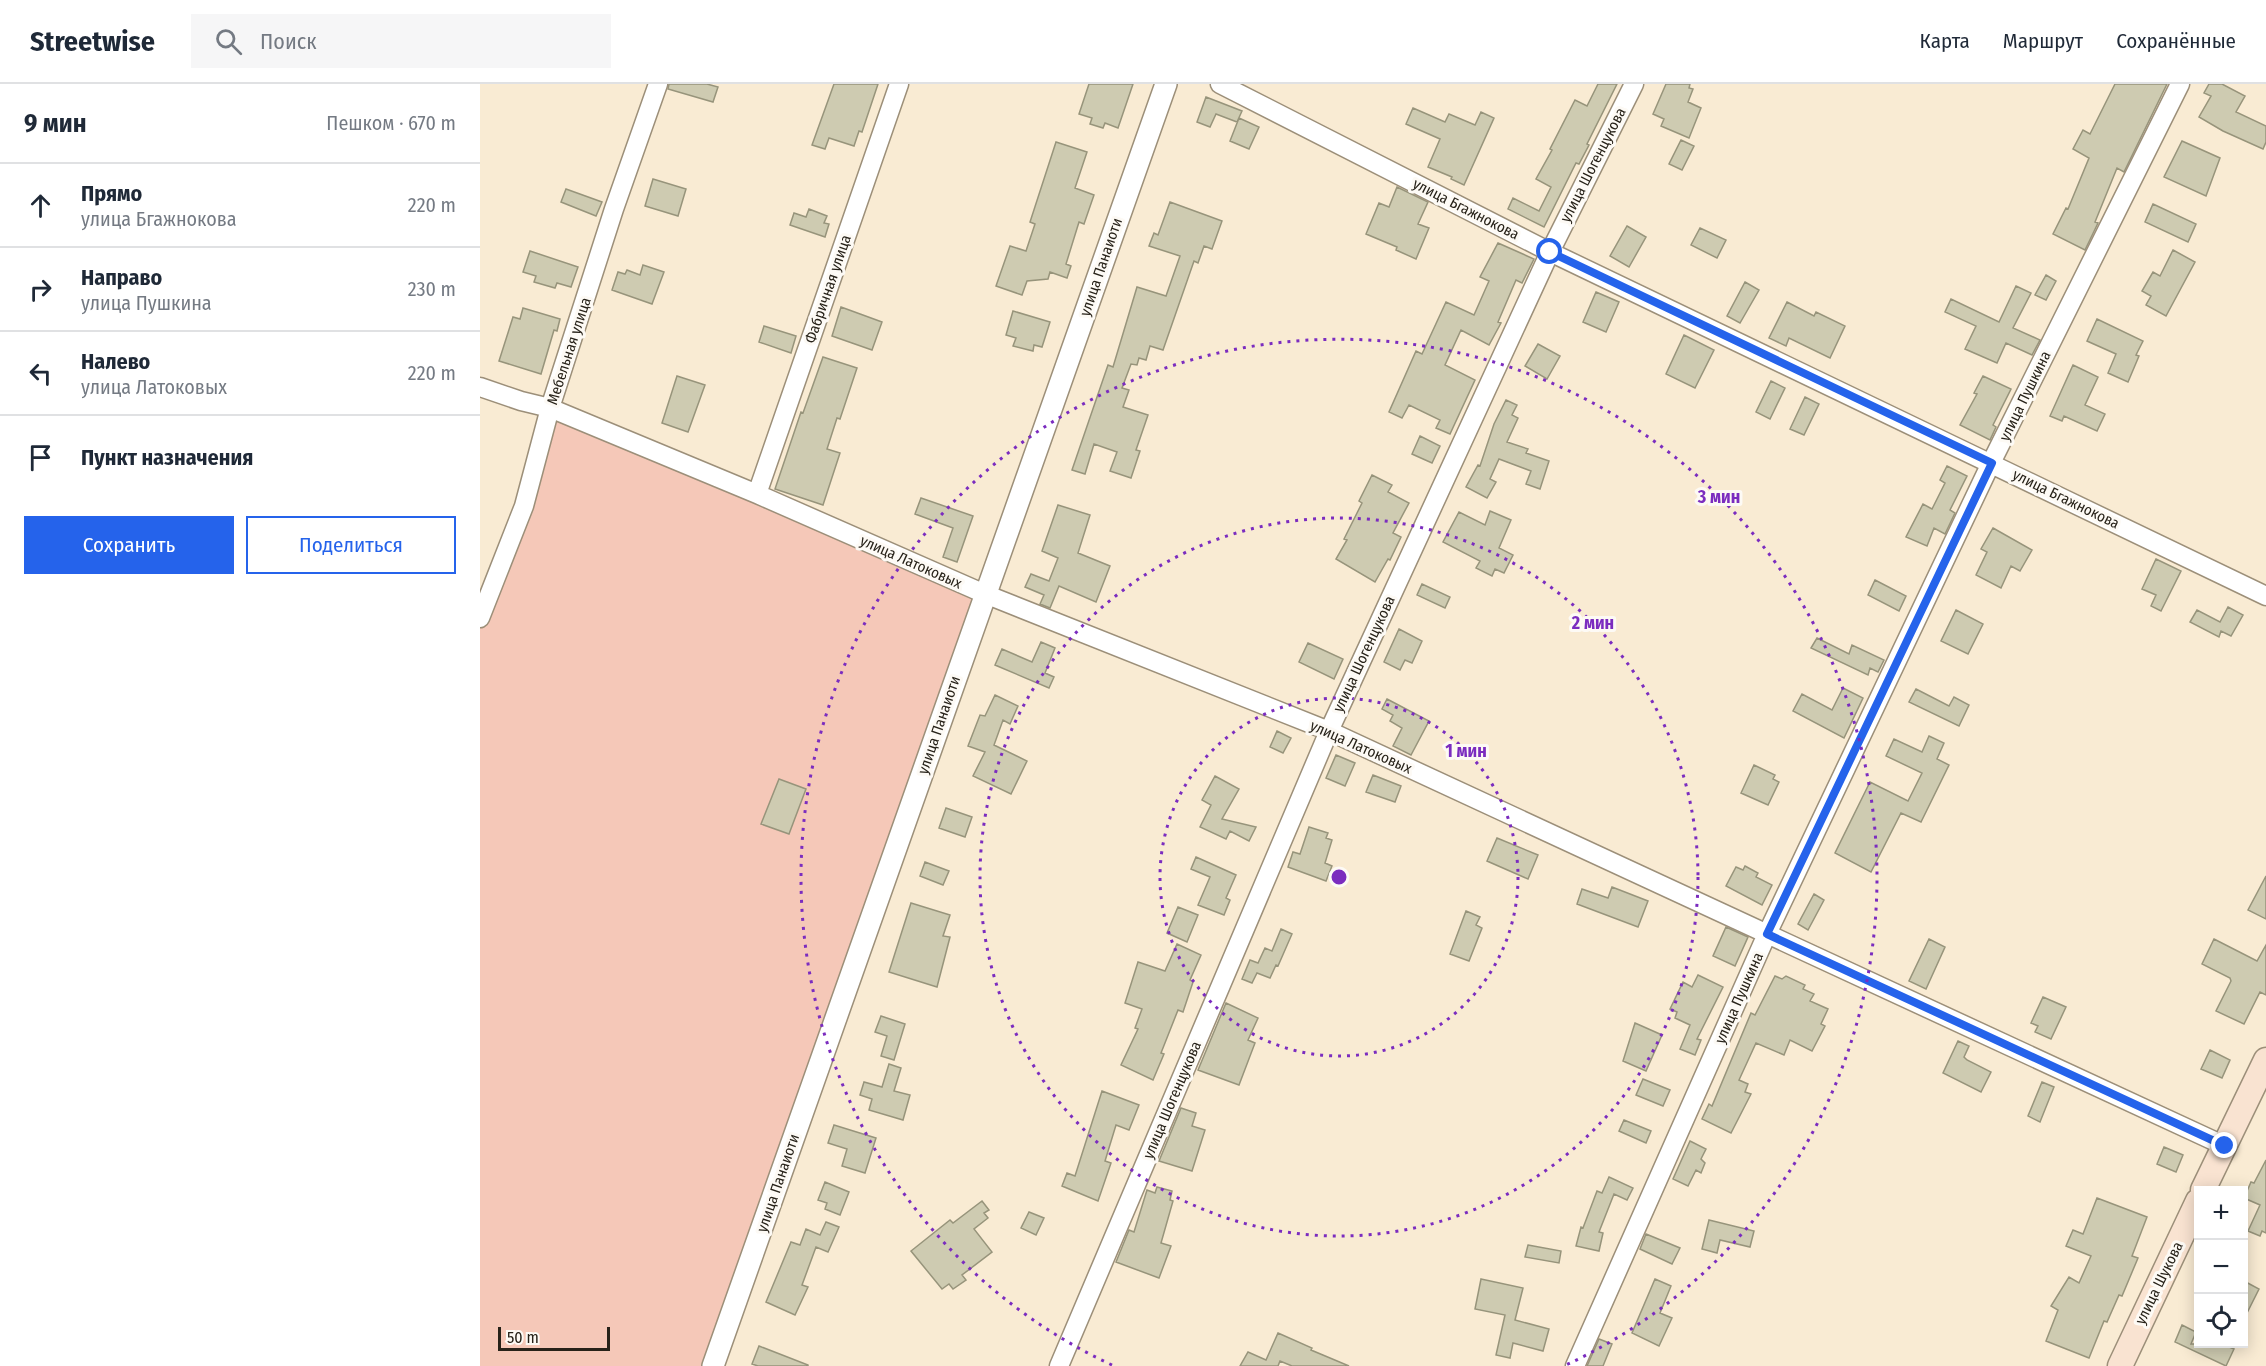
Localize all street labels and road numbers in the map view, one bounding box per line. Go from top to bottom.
street label: улица Шогенцукова [1556,105,1630,225]
street label: улица Бгажнокова [1410,175,1522,243]
street label: улица Панаиоти [1076,216,1126,318]
street label: Фабричная улица [801,232,855,346]
street label: Мебельная улица [543,295,595,407]
street label: улица Пушкина [1995,348,2055,444]
street label: улица Бгажнокова [2010,465,2122,533]
street label: улица Латоковых [857,532,965,593]
street label: улица Шогенцукова [1329,593,1399,715]
street label: улица Панаиоти [914,674,964,776]
street label: улица Латоковых [1307,717,1415,778]
street label: улица Пушкина [1711,950,1767,1046]
street label: улица Шогенцукова [1139,1038,1205,1162]
street label: улица Панаиоти [753,1132,803,1234]
street label: улица Шукова [2131,1239,2187,1327]

